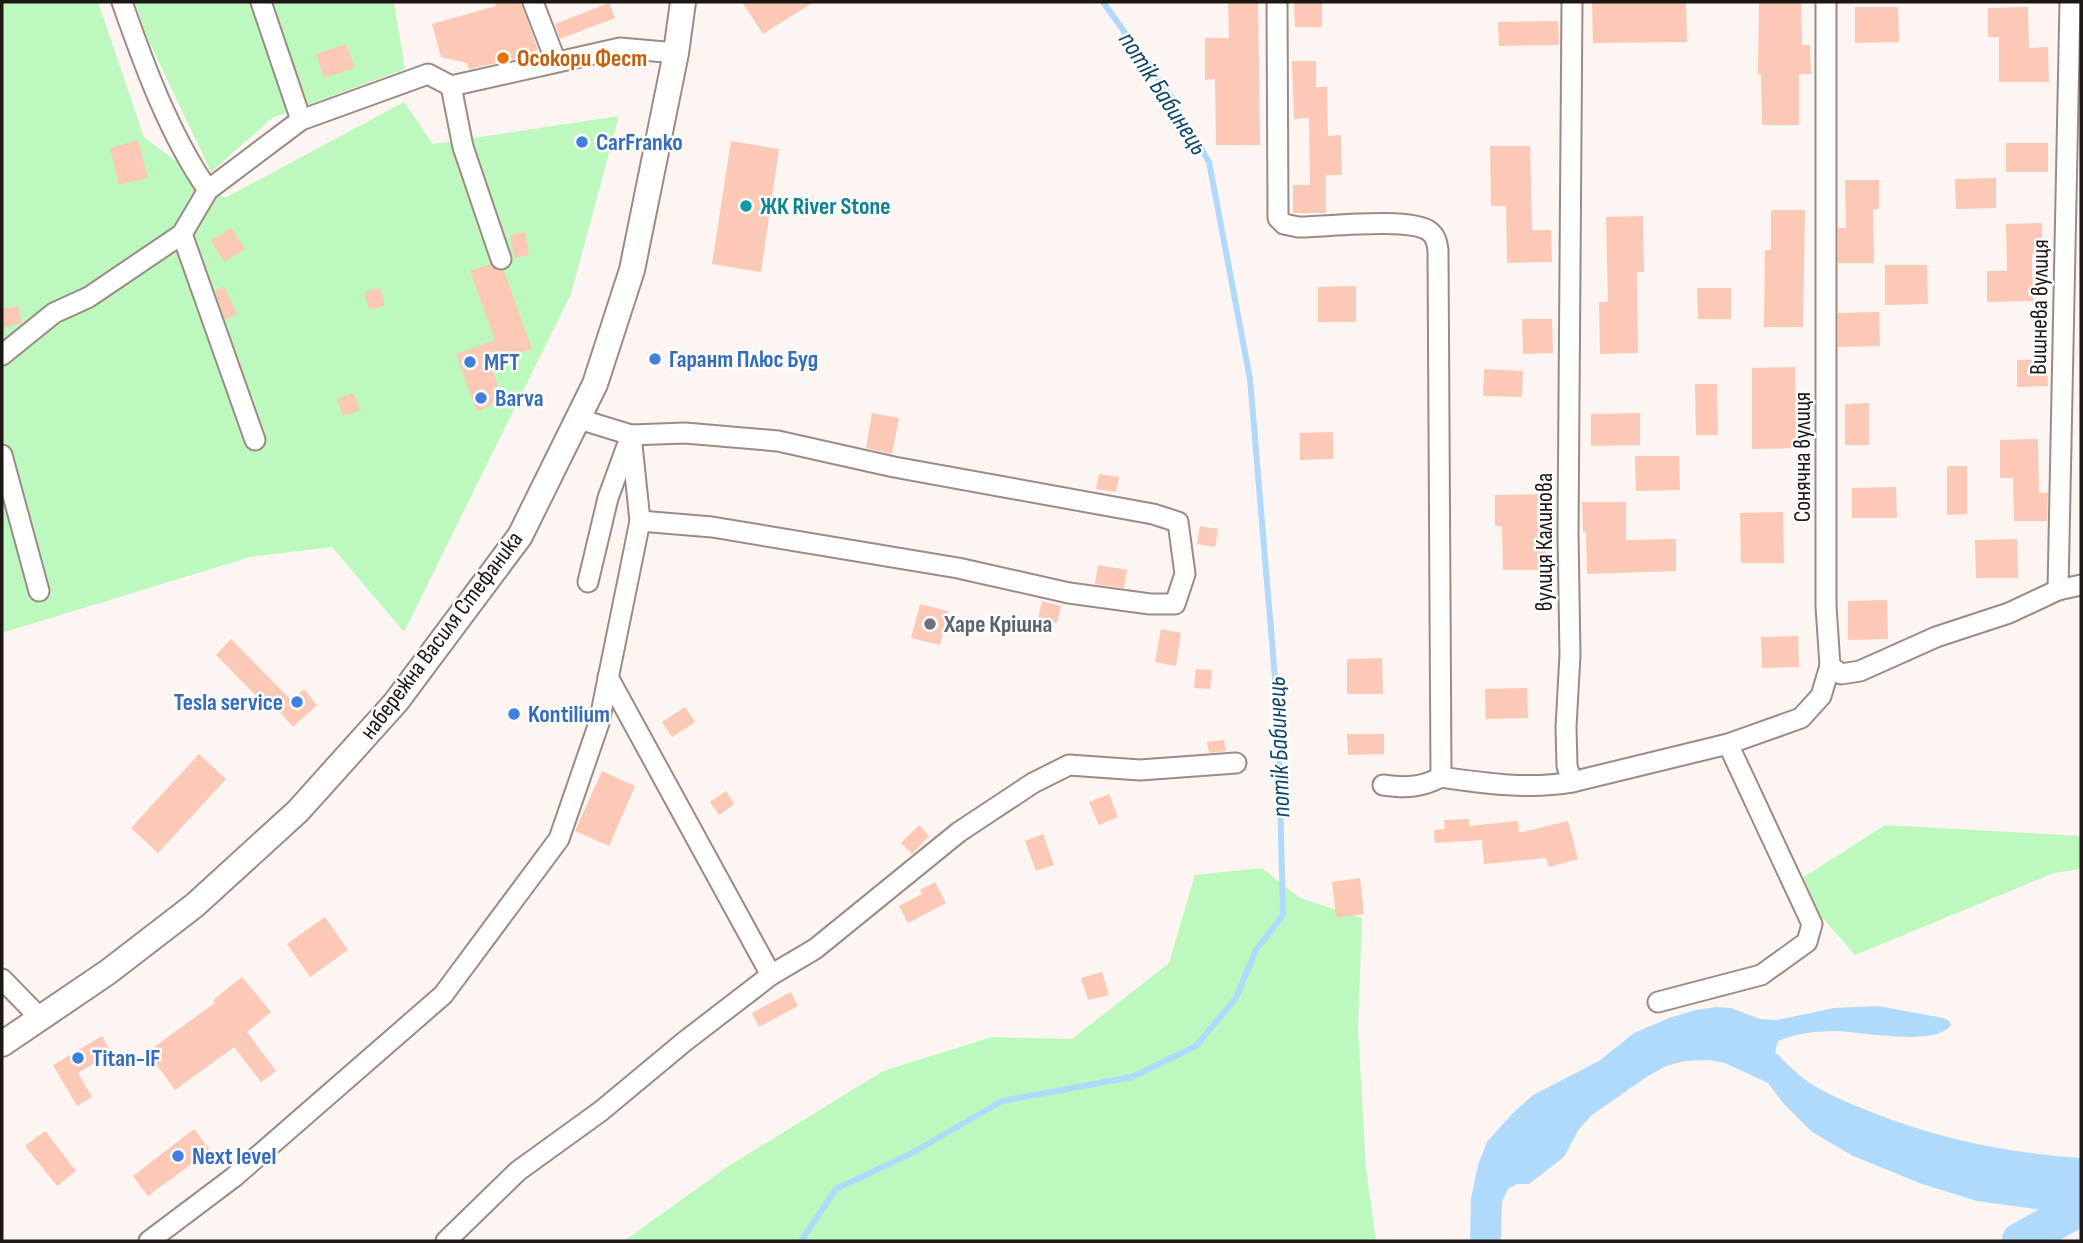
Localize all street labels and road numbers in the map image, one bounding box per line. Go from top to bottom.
street label: Вишнева вулиця [2024,239,2055,375]
street label: Сонячна вулиця [1788,392,1817,522]
street label: вулиця Калинова [1530,473,1559,611]
street label: набережна Василя Стефаника [354,526,529,745]

